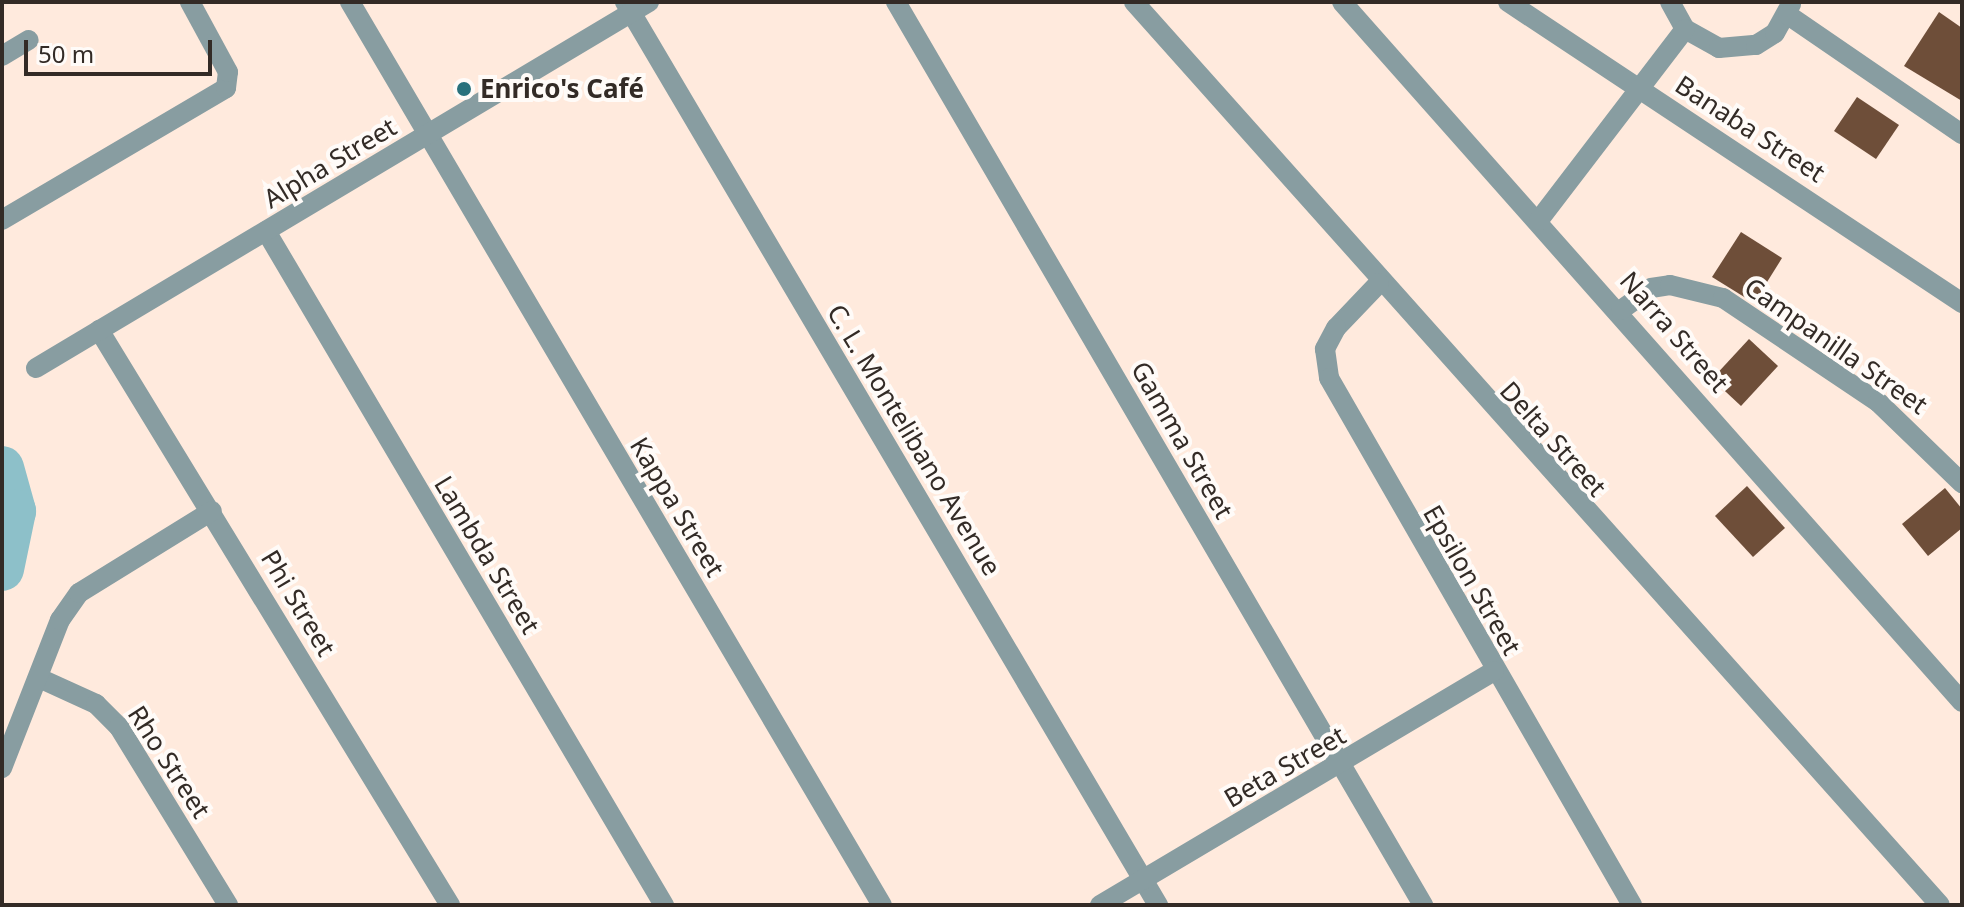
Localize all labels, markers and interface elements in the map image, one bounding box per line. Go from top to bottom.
scale bar [28,24,216,74]
text: 50 m [38,37,94,70]
street label: Banaba Street [1669,69,1831,189]
place label: Enrico's Café [480,73,644,105]
marker: Enrico's Café [455,80,473,98]
street label: Alpha Street [258,111,402,215]
street label: Narra Street [1613,265,1735,399]
street label: Campanilla Street [1739,271,1933,421]
street label: C. L. Montelibano Avenue [821,299,1007,581]
street label: Gamma Street [1124,356,1240,524]
street label: Delta Street [1493,375,1613,503]
street label: Kappa Street [623,432,731,582]
street label: Lambda Street [428,470,546,640]
street label: Epsilon Street [1417,500,1527,660]
street label: Phi Street [254,544,342,662]
street label: Rho Street [121,700,217,824]
street label: Beta Street [1219,720,1351,814]

